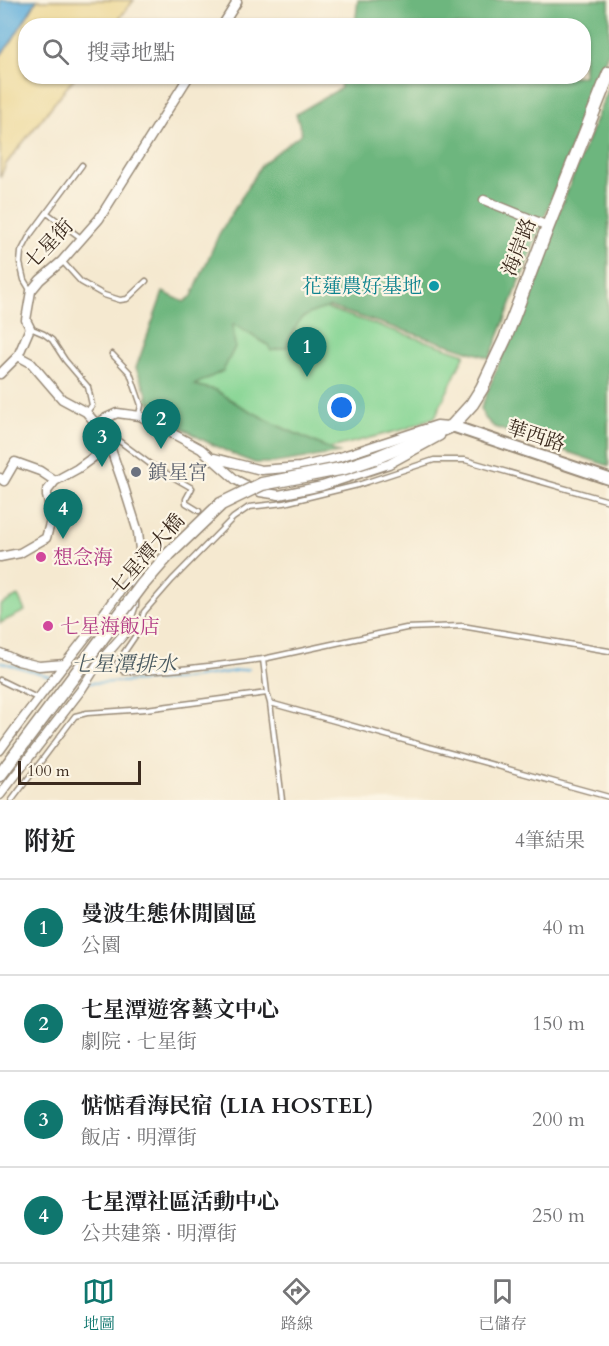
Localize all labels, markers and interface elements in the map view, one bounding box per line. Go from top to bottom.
search box [18,18,591,84]
icon: search [39,35,72,68]
text: 搜尋地點 [87,38,175,68]
street label: 七星街 [18,213,80,275]
street label: 海岸路 [496,214,542,280]
place label: 花蓮農好基地 [302,273,422,300]
marker: 花蓮農好基地 [427,279,441,293]
pin: 1 [288,328,326,377]
your location [327,393,356,422]
pin: 2 [142,400,180,449]
street label: 華西路 [503,414,569,458]
pin: 3 [82,418,122,467]
place label: 鎮星宮 [148,459,208,486]
marker: 鎮星宮 [129,465,143,479]
pin: 4 [44,490,82,539]
street label: 七星潭大橋 [104,508,190,600]
place label: 想念海 [53,544,113,571]
marker: 想念海 [34,550,48,564]
place label: 七星海飯店 [60,613,160,640]
marker: 七星海飯店 [41,619,55,633]
water label: 七星潭排水 [72,650,178,679]
scale bar [18,758,141,786]
text: 100 m [27,760,69,782]
text: 附近 [24,824,76,859]
text: 4筆結果 [515,827,585,854]
text: 曼波生態休閒園區 [81,899,257,929]
text: 1 [38,914,49,941]
text: 40 m [542,914,585,941]
text: 公園 [81,932,121,959]
text: 七星潭遊客藝文中心 [81,995,279,1025]
text: 2 [38,1010,49,1037]
text: 150 m [532,1010,585,1037]
text: 劇院 · 七星街 [81,1028,197,1055]
text: 惦惦看海民宿 (LIA HOSTEL) [81,1091,374,1121]
text: 3 [38,1106,49,1133]
text: 200 m [532,1106,585,1133]
text: 飯店 · 明潭街 [81,1124,197,1151]
text: 七星潭社區活動中心 [81,1187,279,1217]
text: 4 [38,1202,49,1229]
text: 250 m [532,1202,585,1229]
text: 公共建築 · 明潭街 [81,1220,237,1247]
tab: 地圖 [82,1275,115,1335]
tab: 路線 [280,1275,313,1335]
tab: 已儲存 [478,1275,526,1335]

